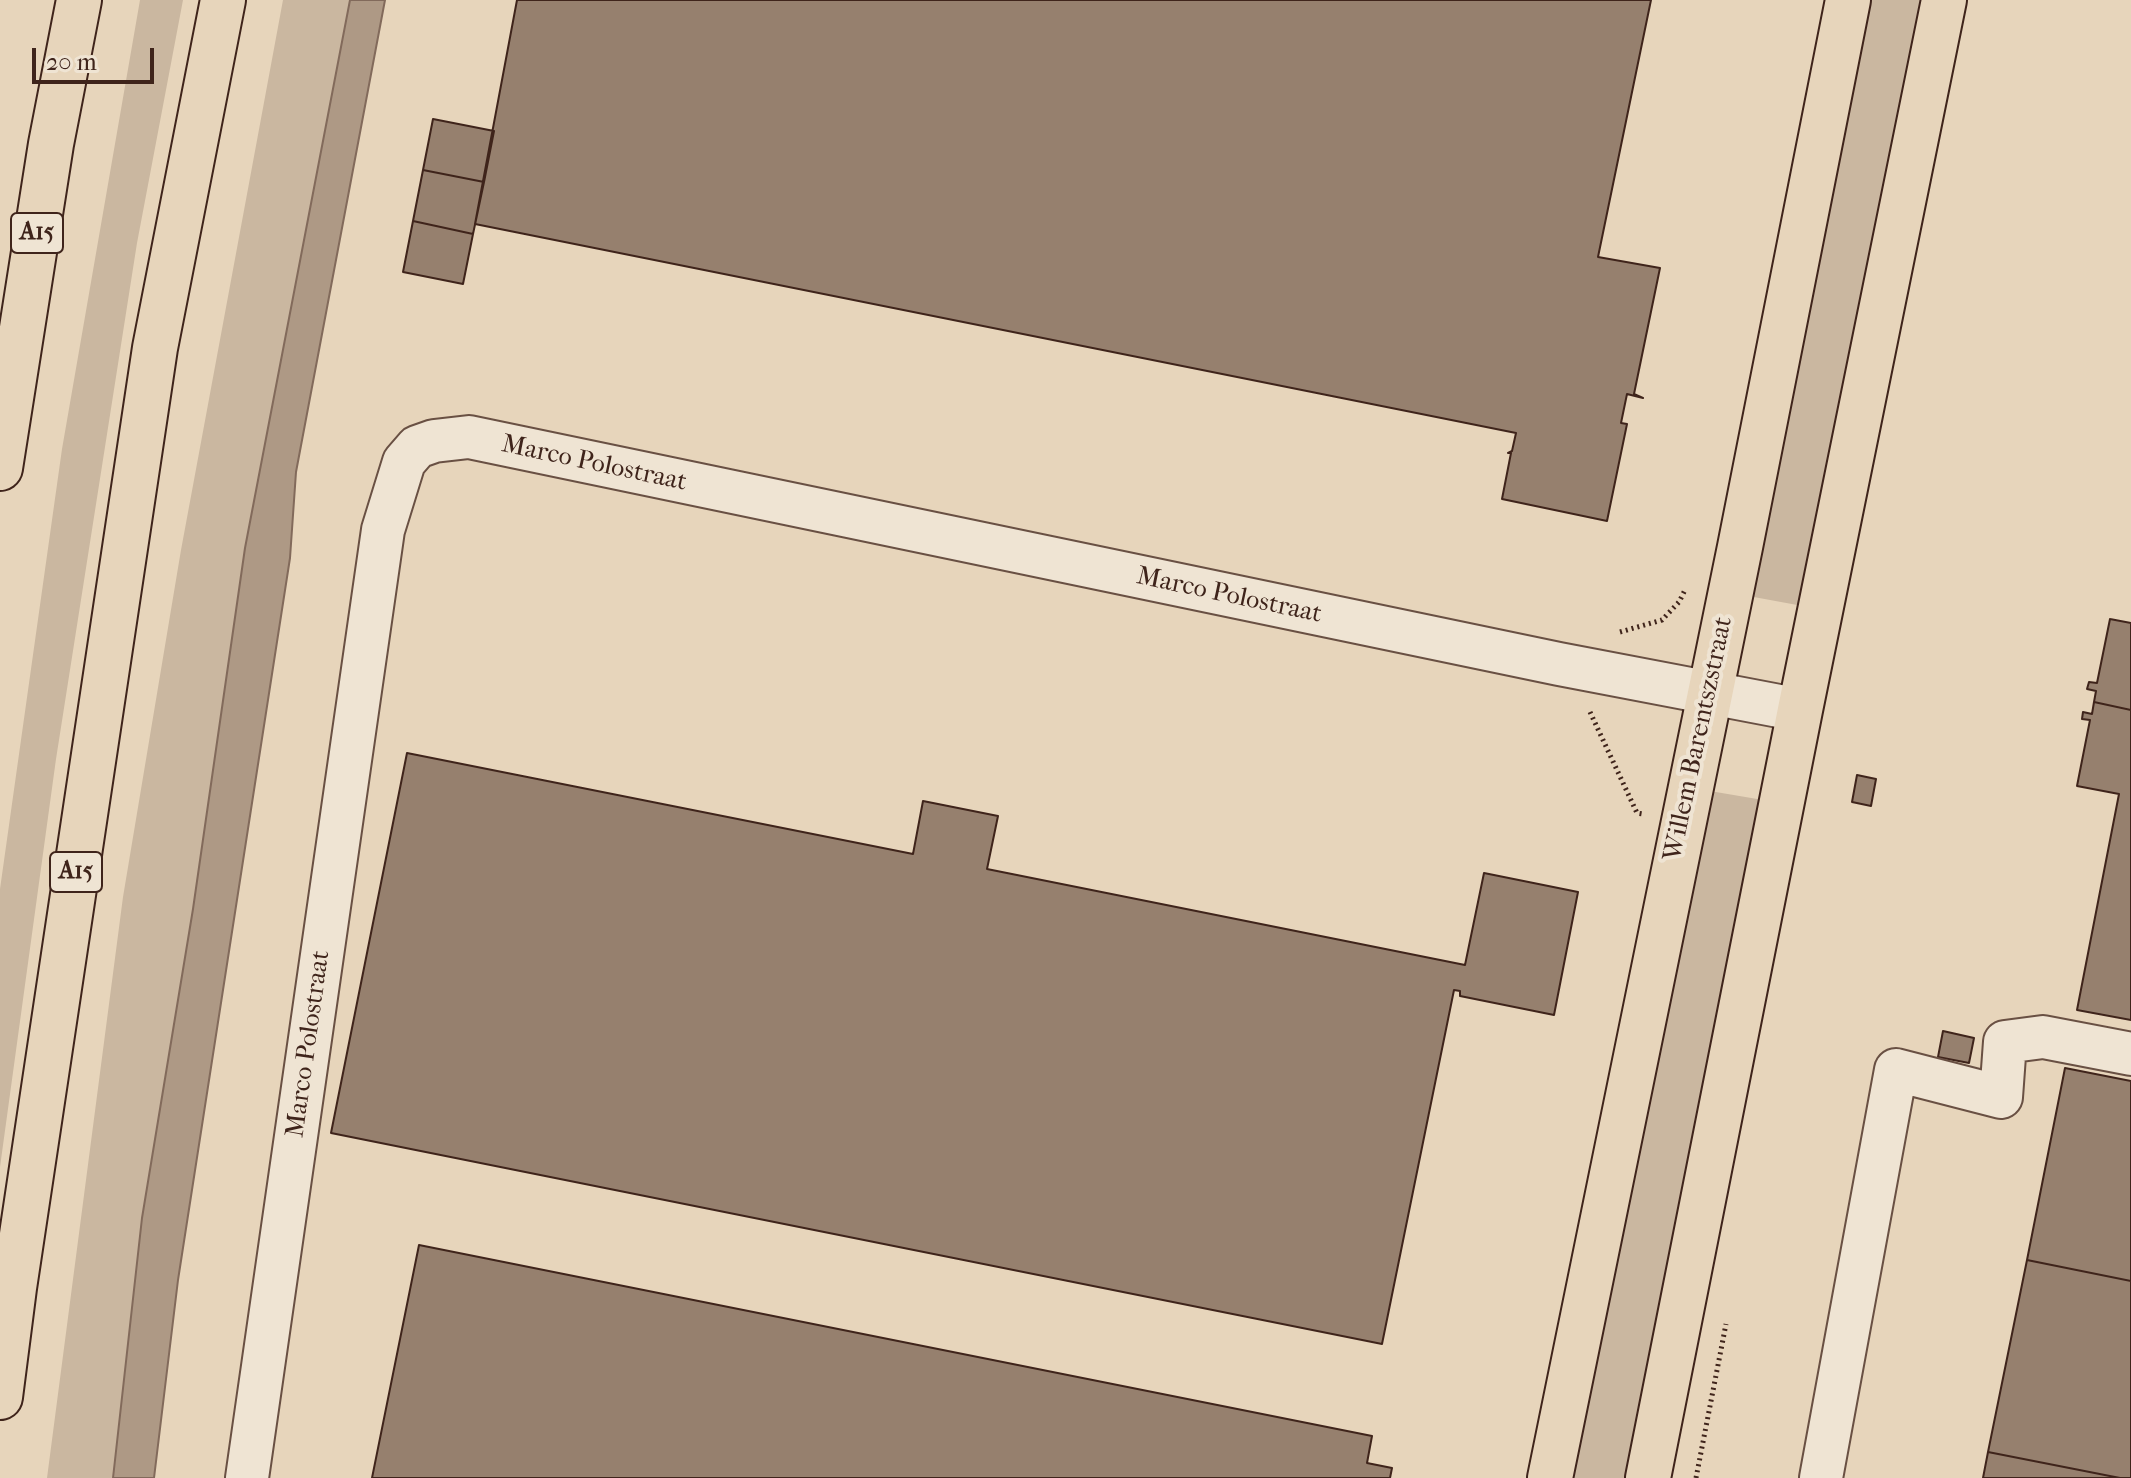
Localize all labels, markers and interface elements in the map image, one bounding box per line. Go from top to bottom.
scale bar [36,32,158,82]
text: 20 m [46,48,97,76]
road number: A15 [11,213,63,253]
street label: Marco Polostraat [499,429,689,499]
street label: Marco Polostraat [1134,561,1324,631]
street label: Willem Barentszstraat [1658,614,1740,864]
road number: A15 [50,852,102,892]
street label: Marco Polostraat [280,948,338,1140]

